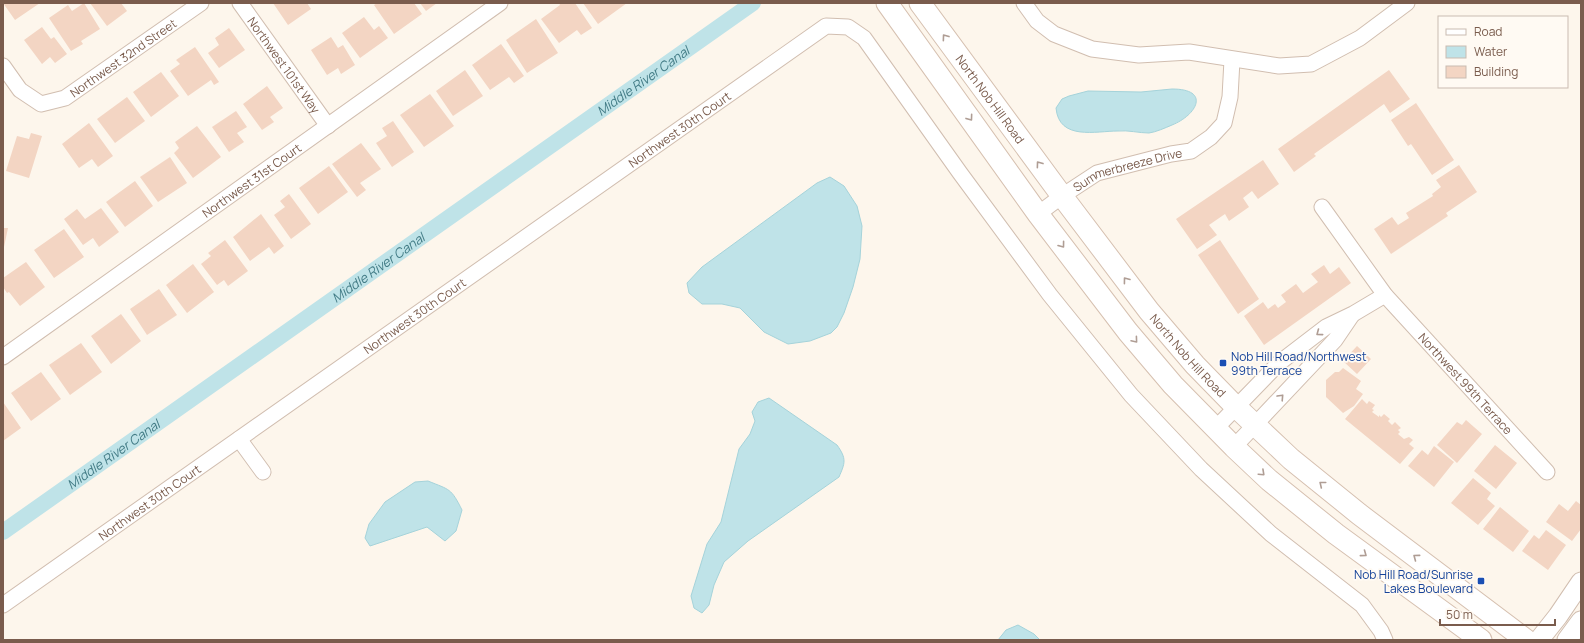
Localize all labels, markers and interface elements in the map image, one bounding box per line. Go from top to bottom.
street label: Northwest 101st Way [244,13,325,117]
street label: Northwest 32nd Street [66,14,180,101]
legend [1438,16,1568,88]
text: Road [1474,23,1502,40]
one-way arrow [943,34,950,41]
water label: Middle River Canal [593,41,694,120]
text: Water [1474,43,1508,60]
street label: North Nob Hill Road [952,51,1029,147]
text: Building [1474,63,1518,80]
street label: Northwest 30th Court [625,87,734,171]
one-way arrow [965,113,972,120]
street label: Northwest 31st Court [198,139,305,221]
street label: Summerbreeze Drive [1069,144,1183,195]
one-way arrow [1037,162,1044,169]
water label: Middle River Canal [328,227,430,306]
one-way arrow [1057,240,1064,247]
street label: Northwest 30th Court [360,274,469,357]
one-way arrow [1124,277,1131,284]
street label: North Nob Hill Road [1146,310,1230,401]
one-way arrow [1316,328,1323,335]
street label: Northwest 99th Terrace [1415,329,1517,438]
one-way arrow [1130,335,1137,343]
place label: Nob Hill Road/Northwest 99th Terrace [1231,348,1367,379]
marker: Nob Hill Road/Northwest 99th Terrace [1218,358,1228,368]
one-way arrow [1276,394,1283,401]
water label: Middle River Canal [63,414,165,493]
street label: Northwest 30th Court [95,460,204,544]
one-way arrow [1257,469,1265,476]
one-way arrow [1320,482,1327,489]
one-way arrow [1360,549,1367,557]
one-way arrow [1414,555,1421,562]
place label: Nob Hill Road/Sunrise Lakes Boulevard [1354,566,1473,597]
marker: Nob Hill Road/Sunrise Lakes Boulevard [1476,576,1486,586]
scale bar [1440,601,1555,627]
text: 50 m [1446,606,1473,623]

